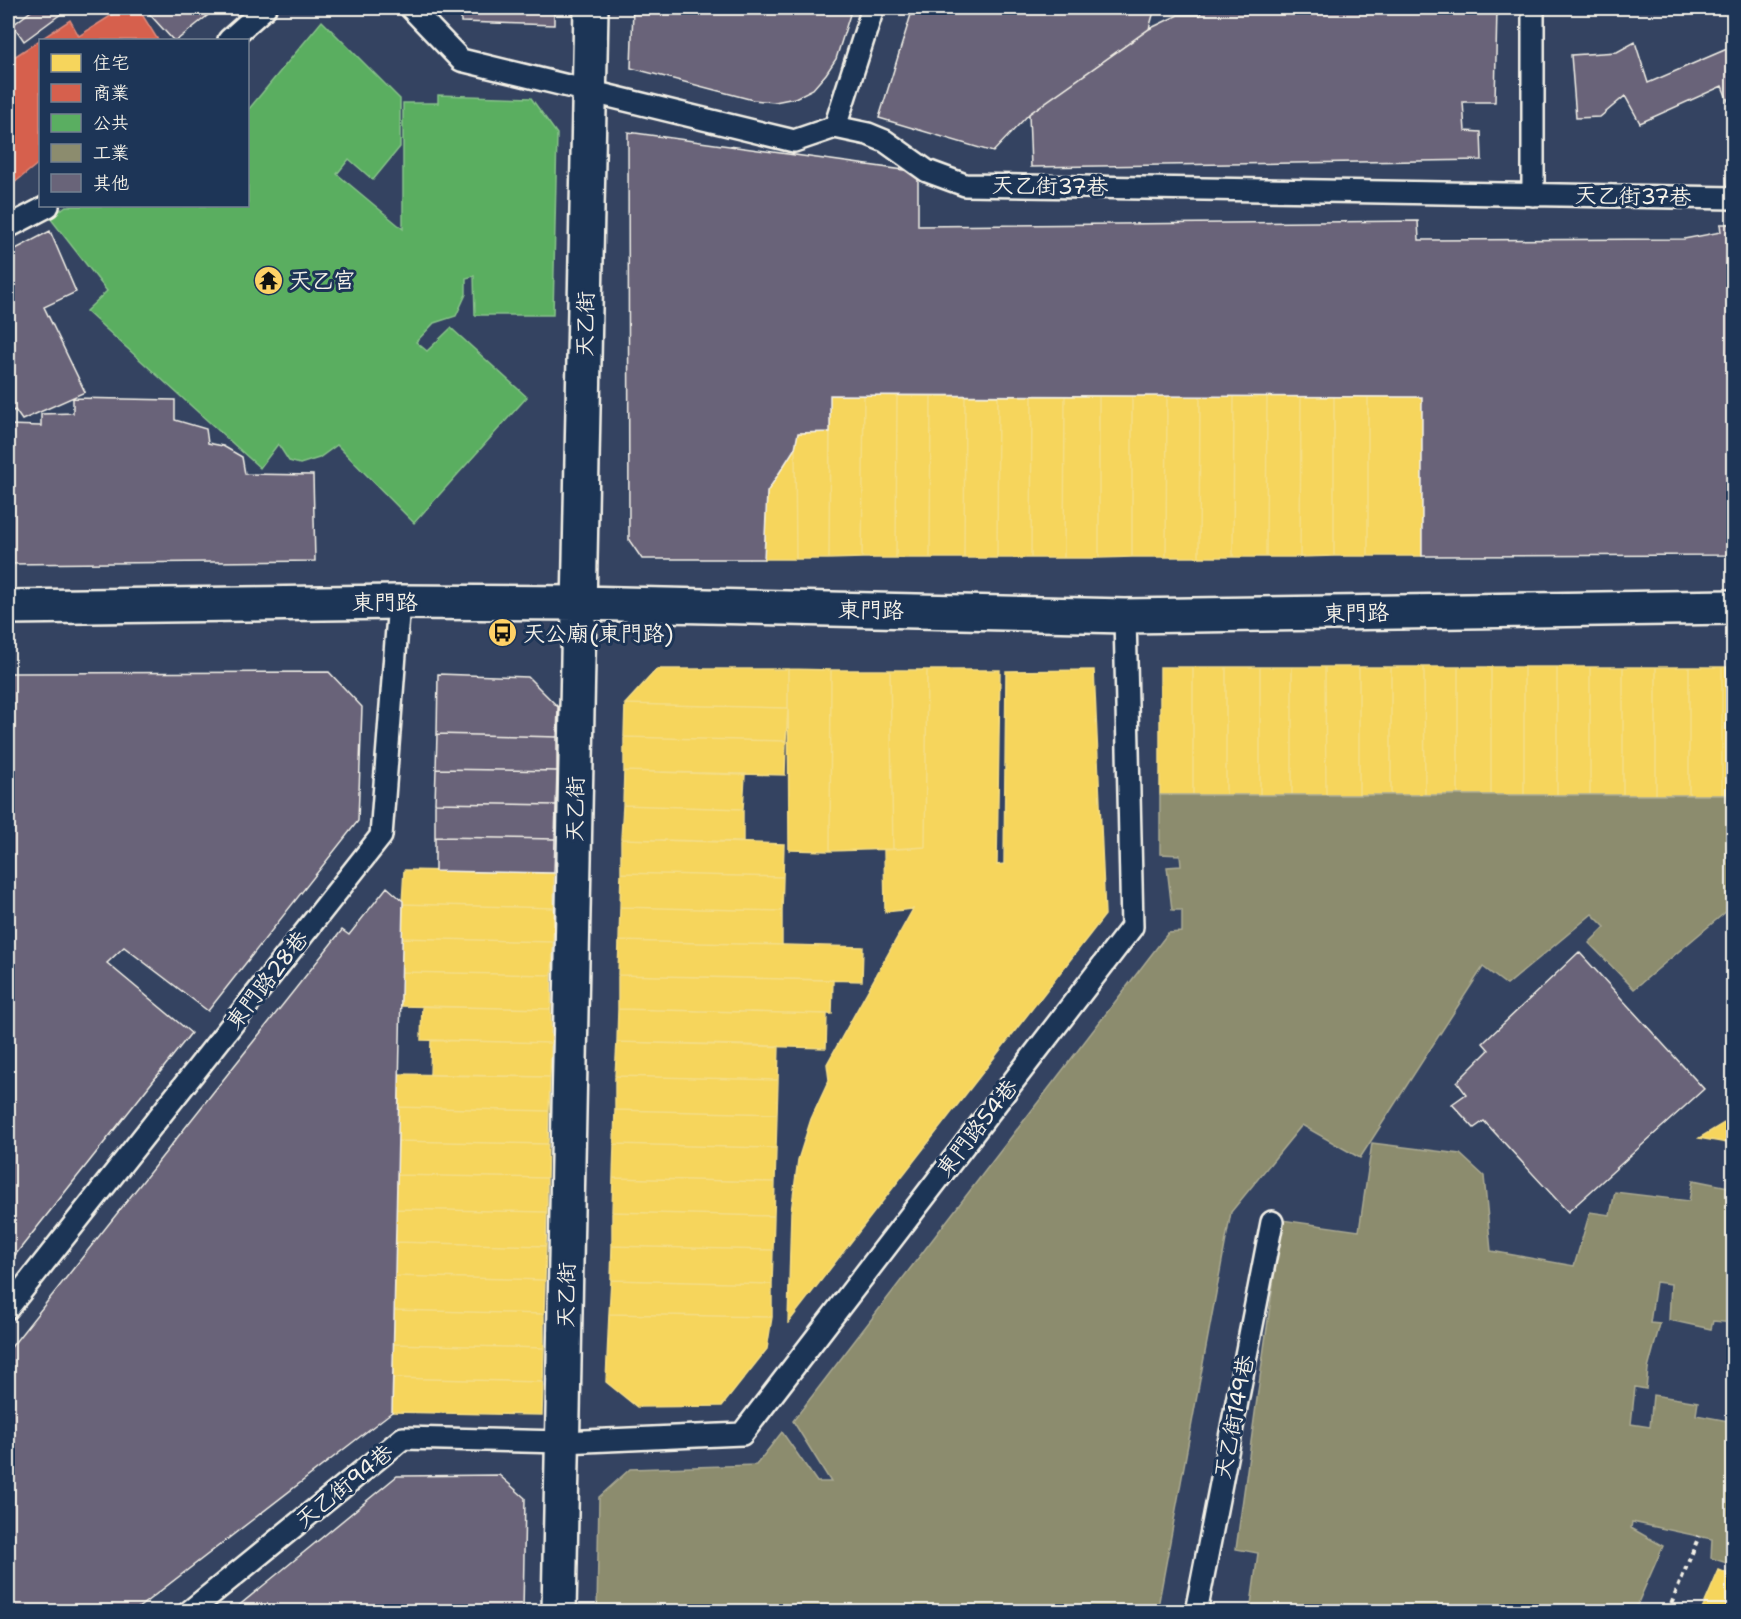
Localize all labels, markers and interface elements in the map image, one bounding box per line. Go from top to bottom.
legend [39,39,249,207]
text: 住宅 [93,51,129,75]
text: 商業 [93,81,129,105]
text: 公共 [93,111,129,135]
text: 工業 [93,141,129,165]
street label: 天乙街37巷 [991,170,1109,202]
text: 其他 [93,171,129,195]
street label: 天乙街37巷 [1574,180,1692,212]
temple icon: 天乙宮 [252,264,284,296]
place label: 天乙宮 [289,266,355,295]
street label: 天乙街 [570,291,600,357]
street label: 東門路 [352,588,418,617]
street label: 東門路 [838,595,904,625]
street label: 東門路 [1323,598,1389,628]
bus stop icon: 天公廟(東門路) [486,617,518,649]
place label: 天公廟(東門路) [523,619,674,648]
street label: 天乙街 [560,776,590,842]
street label: 東門路28巷 [219,925,315,1035]
street label: 東門路54巷 [930,1073,1024,1183]
street label: 天乙街 [551,1262,581,1328]
street label: 天乙街149巷 [1208,1352,1260,1482]
street label: 天乙街94巷 [289,1438,399,1534]

